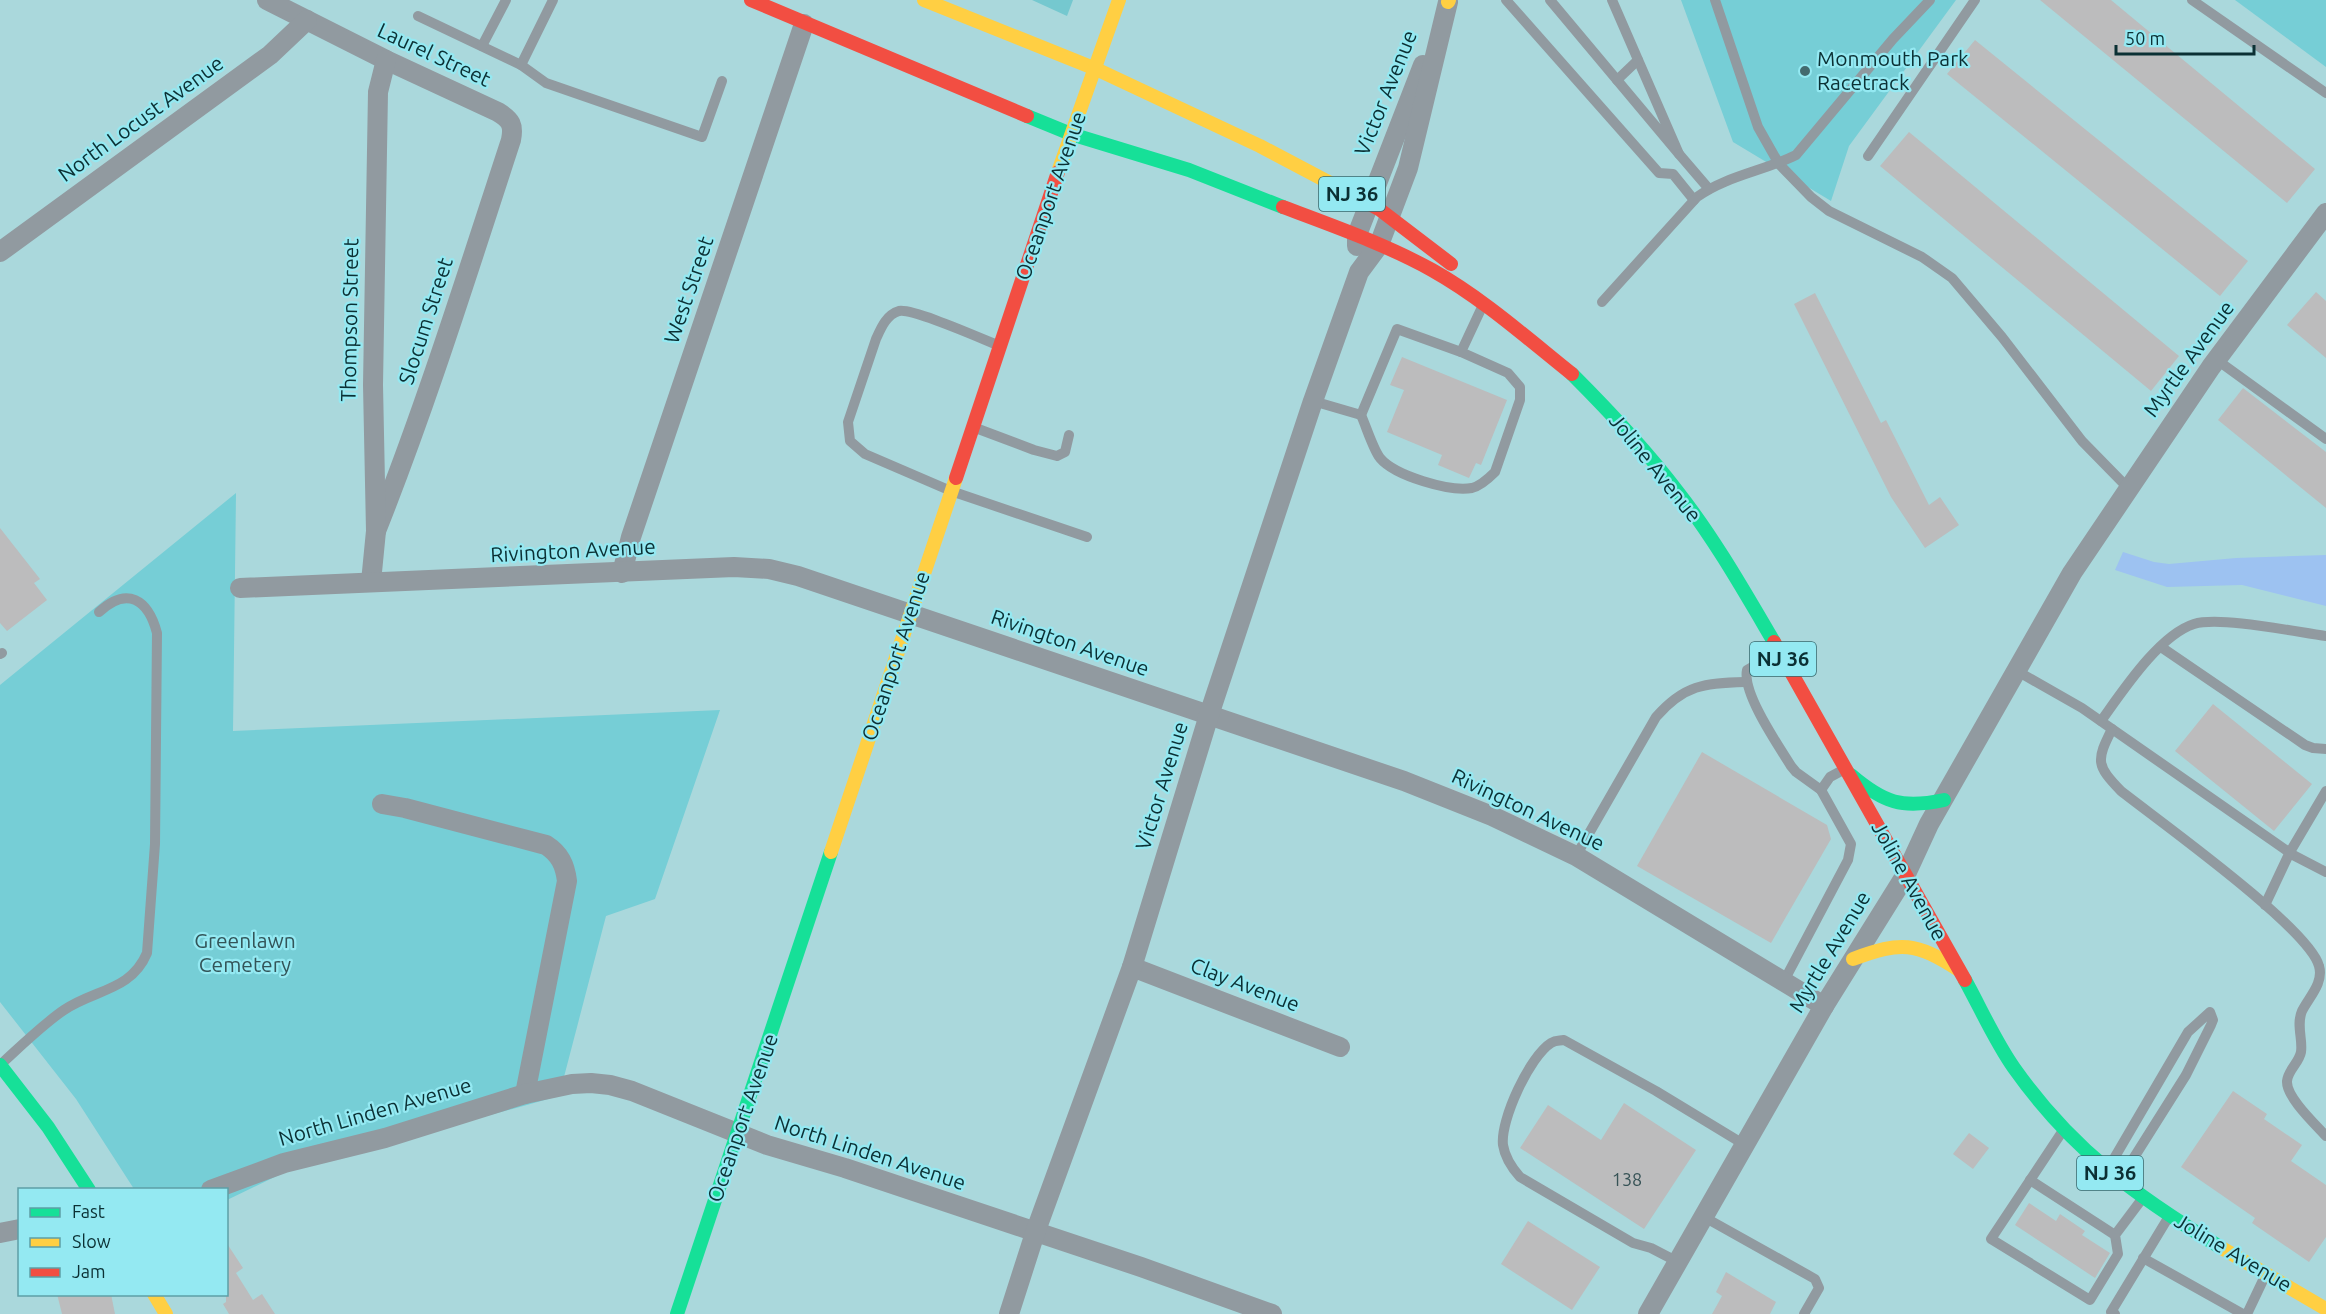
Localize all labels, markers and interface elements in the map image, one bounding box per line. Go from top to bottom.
street label: Laurel Street [374,17,495,91]
scale bar [2116,18,2254,56]
street label: Victor Avenue [1349,27,1421,159]
text: 50 m [2125,28,2165,48]
place label: Monmouth Park Racetrack [1817,46,1969,94]
street label: North Locust Avenue [53,50,228,186]
marker: Monmouth Park Racetrack [1798,64,1812,78]
street label: Oceanport Avenue [1010,108,1090,283]
road number: NJ 36 [1319,177,1385,211]
street label: West Street [659,233,718,346]
street label: Thompson Street [336,238,362,402]
street label: Slocum Street [393,254,457,387]
street label: Myrtle Avenue [2138,296,2238,421]
street label: Joline Avenue [1605,408,1707,526]
street label: Rivington Avenue [490,534,656,566]
street label: Oceanport Avenue [856,568,934,743]
street label: Rivington Avenue [988,604,1153,680]
road number: NJ 36 [1750,642,1816,676]
street label: Victor Avenue [1130,719,1192,853]
street label: Rivington Avenue [1448,763,1609,855]
street label: Joline Avenue [1867,817,1952,944]
street label: Myrtle Avenue [1784,886,1875,1016]
park label: Greenlawn Cemetery [194,928,296,976]
street label: Clay Avenue [1187,952,1303,1016]
street label: Oceanport Avenue [702,1030,782,1205]
street label: North Linden Avenue [276,1072,474,1150]
street label: North Linden Avenue [772,1110,969,1194]
road number: NJ 36 [2077,1156,2143,1190]
house number: 138 [1612,1169,1642,1189]
legend [18,1188,228,1296]
text: Fast [72,1201,105,1221]
street label: Joline Avenue [2171,1208,2296,1297]
text: Slow [72,1231,111,1251]
text: Jam [72,1261,106,1281]

